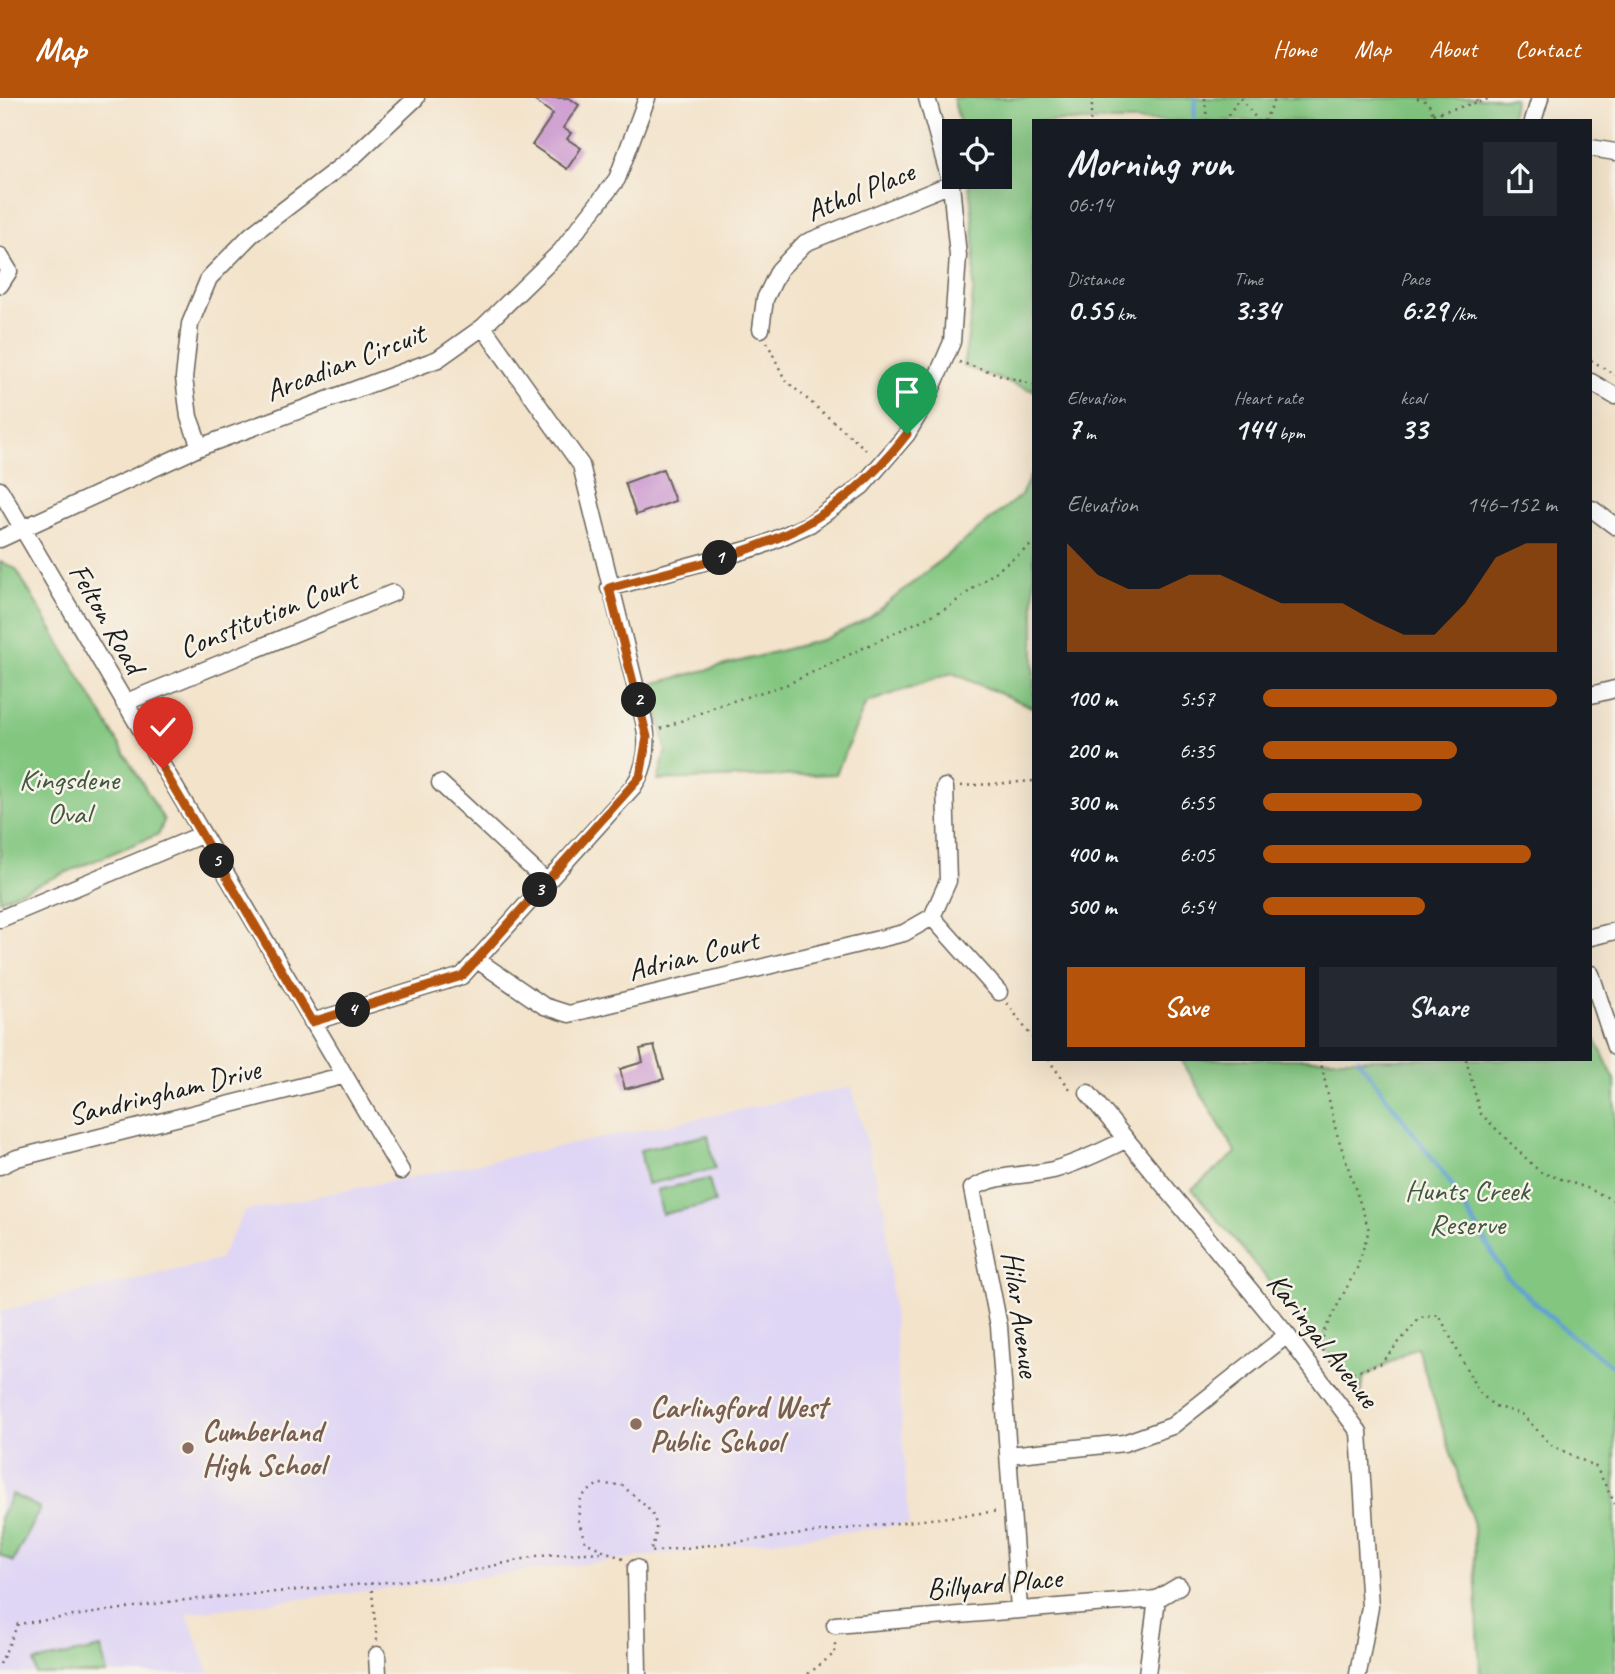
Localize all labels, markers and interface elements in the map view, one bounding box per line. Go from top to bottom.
text: Map [35,28,86,70]
text: Home [1273,34,1316,64]
text: Map [1354,34,1391,64]
text: About [1429,34,1477,64]
text: Contact [1515,34,1580,64]
map controls [942,119,1012,189]
button: locate [942,119,1012,189]
text: Morning run [1067,140,1233,187]
button: share [1483,142,1557,216]
street label: Athol Place [800,151,922,230]
text: 06:14 [1067,190,1113,219]
text: Distance [1067,267,1124,291]
text: Time [1234,267,1263,291]
text: Pace [1400,267,1430,291]
text: 0.55 [1067,291,1112,329]
text: 3:34 [1234,291,1280,329]
text: 6:29 [1400,291,1447,329]
text: km [1112,302,1136,326]
text: /km [1447,302,1476,326]
street label: Arcadian Circuit [260,313,433,410]
pin [877,362,937,434]
icon: arrive [888,373,926,411]
text: Elevation [1067,386,1125,410]
text: Heart rate [1234,386,1303,410]
text: kcal [1400,386,1425,410]
text: 7 [1067,410,1080,448]
text: 144 [1234,410,1274,448]
text: 33 [1400,410,1427,448]
text: m [1080,421,1096,445]
text: bpm [1274,421,1305,445]
text: Elevation [1067,490,1138,519]
text: 146–152 m [1466,490,1557,519]
pin: 1 [702,540,738,575]
text: 1 [715,545,724,569]
street label: Felton Road [60,556,156,683]
street label: Constitution Court [173,560,365,667]
pin: 2 [622,682,656,718]
text: 100 m [1067,684,1117,713]
text: 5:57 [1179,684,1215,713]
text: 2 [634,687,643,711]
pin [133,697,193,769]
icon: check [144,708,182,746]
text: 200 m [1067,736,1117,765]
text: 6:35 [1179,736,1215,765]
park label: Kingsdene Oval [19,760,121,832]
text: 300 m [1067,788,1117,817]
text: 6:55 [1179,788,1215,817]
text: 400 m [1067,840,1117,869]
text: 6:05 [1179,840,1215,869]
pin: 5 [200,844,234,878]
text: 5 [212,848,221,872]
pin: 3 [522,872,558,908]
text: 3 [535,877,544,901]
text: 500 m [1067,892,1116,921]
text: 6:54 [1179,892,1215,921]
street label: Adrian Court [624,920,765,989]
button: Save [1067,967,1305,1047]
button: Share [1319,967,1557,1047]
pin: 4 [336,992,370,1028]
text: 4 [348,997,357,1021]
street label: Sandringham Drive [64,1049,266,1134]
park label: Hunts Creek Reserve [1405,1171,1531,1243]
street label: Hilar Avenue [993,1249,1049,1382]
street label: Karingal Avenue [1258,1265,1389,1417]
place label: Carlingford West Public School [650,1388,832,1460]
place label: Cumberland High School [202,1412,331,1484]
marker: Carlingford West Public School [628,1416,644,1432]
marker: Cumberland High School [180,1440,196,1456]
street label: Billyard Place [925,1558,1065,1608]

